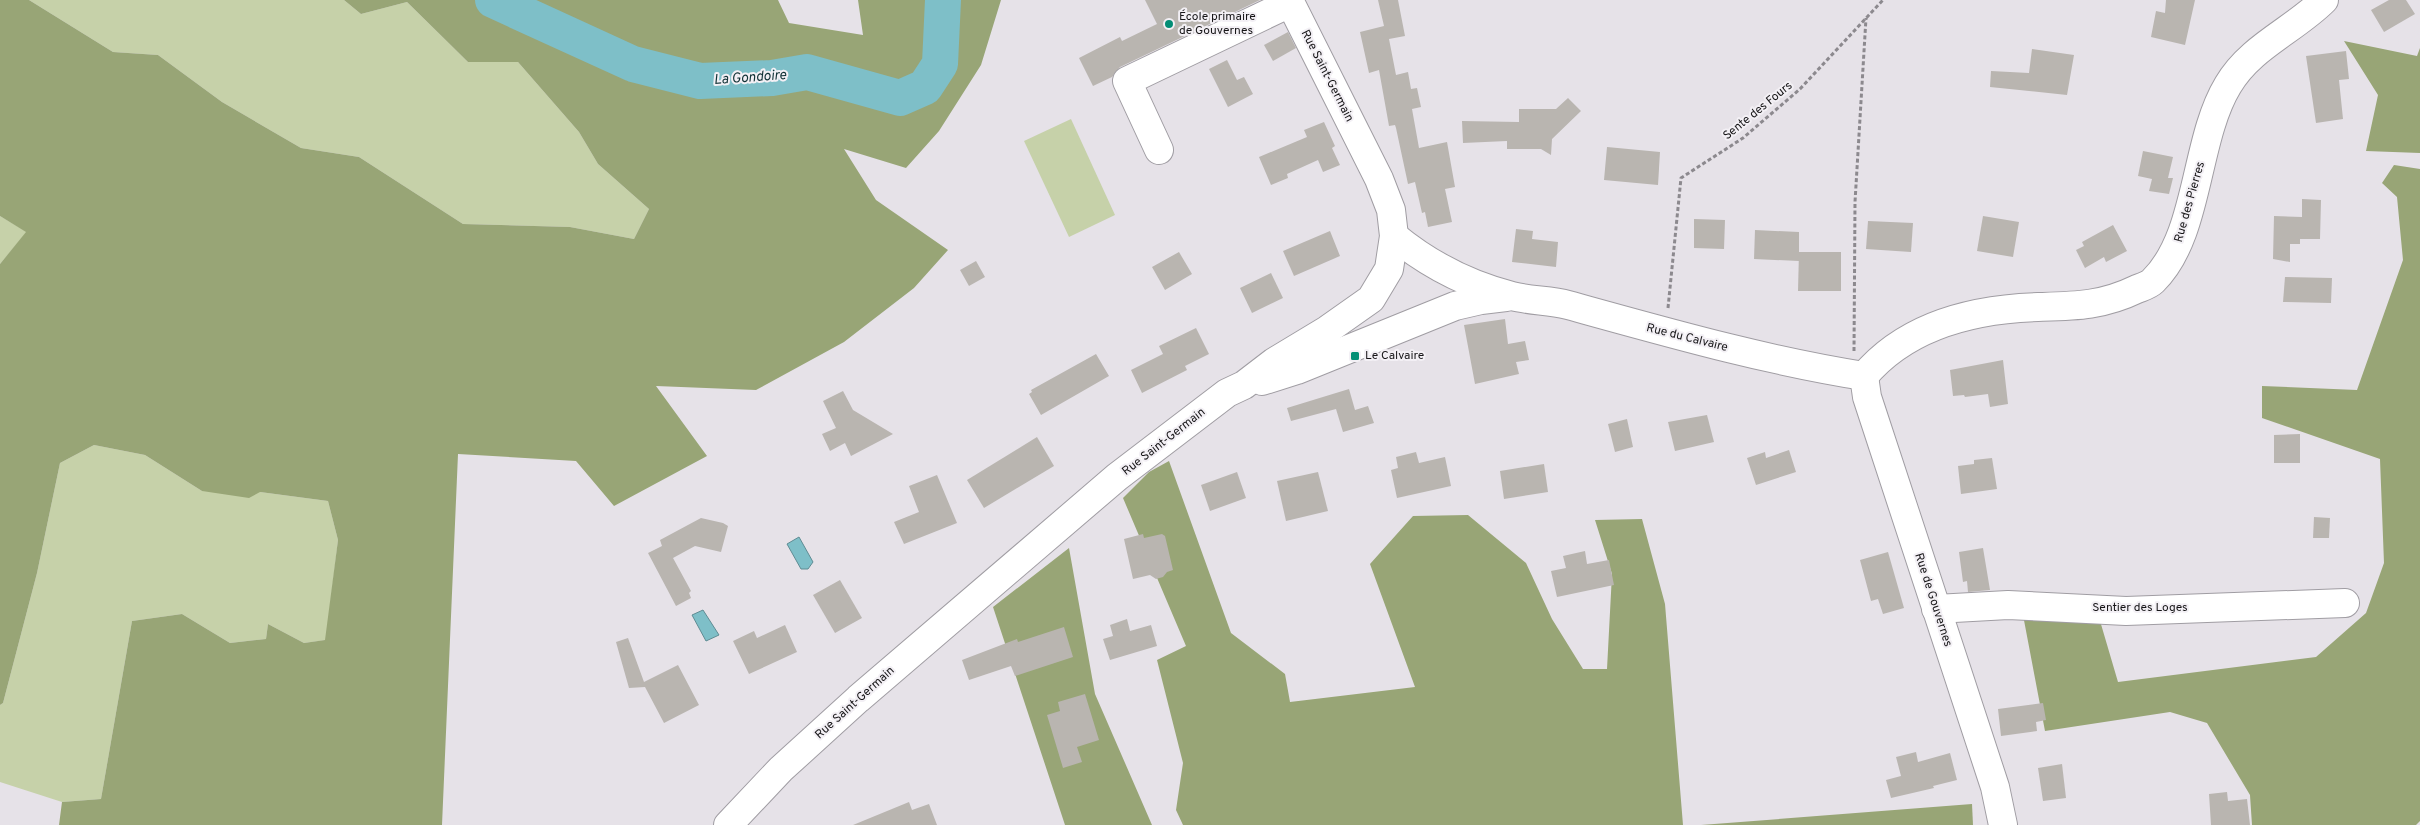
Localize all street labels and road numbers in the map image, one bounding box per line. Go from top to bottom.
street label: Rue Saint-Germain [1297,27,1357,125]
street label: Sente des Fours [1720,78,1796,144]
street label: Rue des Pierres [2171,160,2209,244]
street label: Rue du Calvaire [1645,320,1729,356]
street label: Rue Saint-Germain [1119,404,1209,480]
street label: Rue de Gouvernes [1910,551,1956,649]
street label: Sentier des Loges [2092,600,2188,616]
street label: Rue Saint-Germain [812,663,898,743]

